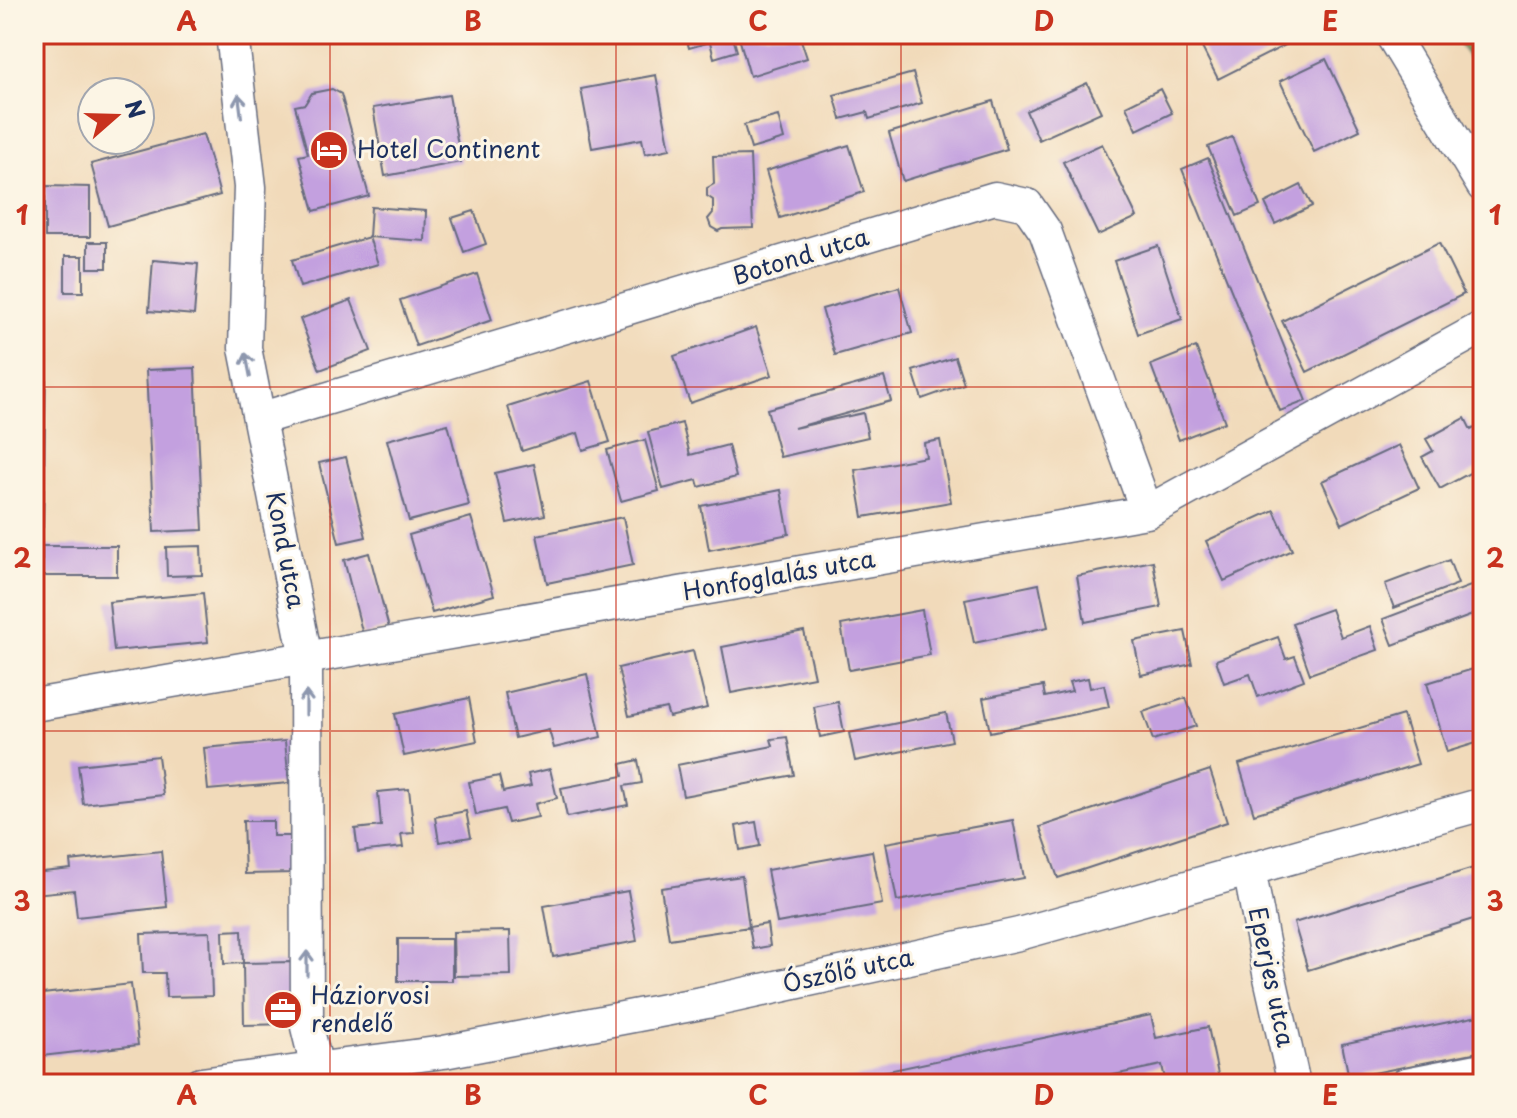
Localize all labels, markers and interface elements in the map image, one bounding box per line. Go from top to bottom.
text: A [177,1,197,40]
text: B [464,1,482,40]
text: C [748,1,768,40]
text: D [1034,1,1054,40]
text: E [1322,1,1338,40]
north arrow [76,76,156,156]
one-way arrow [233,93,248,119]
text: N [118,95,155,122]
hotel icon: Hotel Continent [308,129,350,171]
place label: Hotel Continent [357,130,541,166]
text: 1 [16,195,28,234]
text: 1 [1489,195,1501,234]
street label: Botond utca [728,217,873,293]
one-way arrow [240,352,255,378]
street label: Kond utca [258,488,316,611]
text: 2 [13,538,31,577]
text: 2 [1486,538,1504,577]
street label: Honfoglalás utca [680,539,878,609]
one-way arrow [298,690,314,717]
text: 3 [13,881,31,920]
text: 3 [1486,881,1504,920]
street label: Eperjes utca [1241,903,1305,1050]
street label: Ószőlő utca [779,938,916,1000]
one-way arrow [299,950,315,977]
place label: Háziorvosi rendelő [311,976,430,1040]
office icon: Háziorvosi rendelő [262,989,304,1031]
text: A [177,1075,197,1114]
text: B [464,1075,482,1114]
text: C [748,1075,768,1114]
text: D [1034,1075,1054,1114]
text: E [1322,1075,1338,1114]

